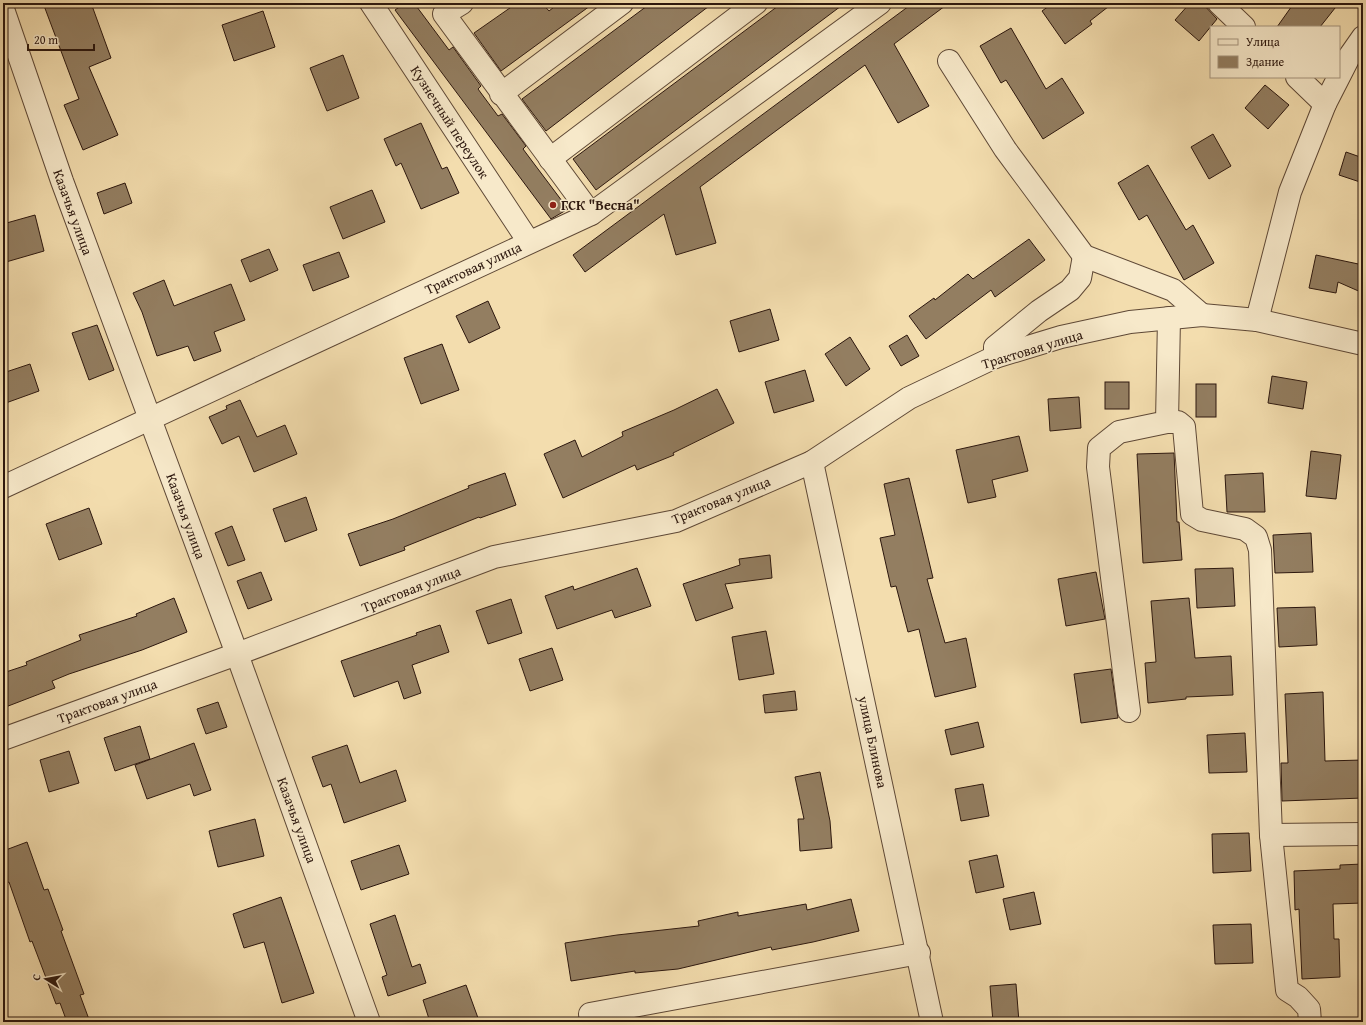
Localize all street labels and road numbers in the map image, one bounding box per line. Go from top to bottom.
street label: Кузнечный переулок [406,62,494,183]
street label: Казачья улица [48,166,98,258]
street label: Трактовая улица [421,237,525,299]
street label: Трактовая улица [979,324,1085,374]
street label: Казачья улица [161,470,211,562]
street label: Трактовая улица [669,471,774,529]
street label: Трактовая улица [359,561,464,617]
street label: Трактовая улица [54,674,160,728]
street label: улица Блинова [853,693,893,790]
street label: Казачья улица [272,774,322,866]

